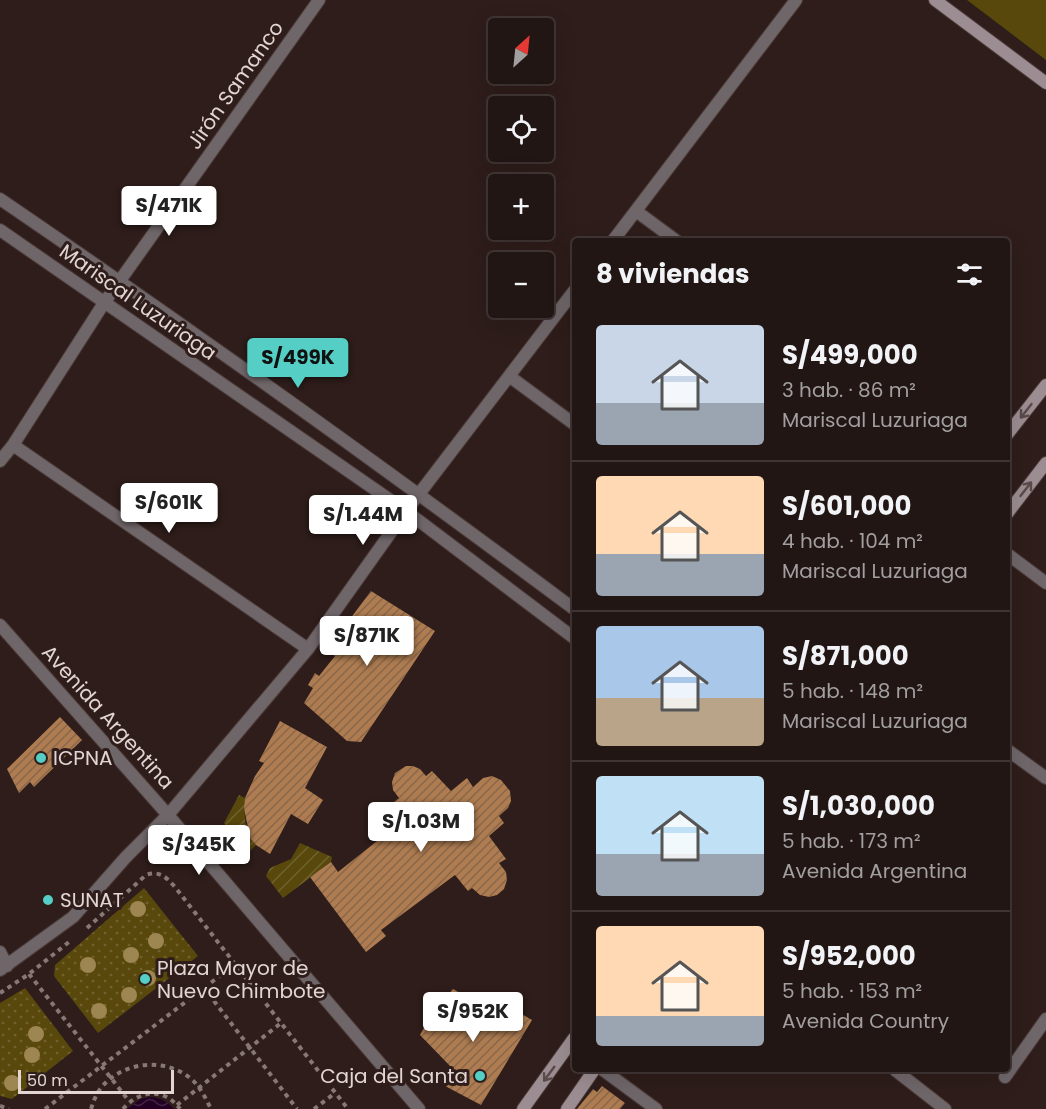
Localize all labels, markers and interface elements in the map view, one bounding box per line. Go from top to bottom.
street label: Jirón Samanco [180,15,290,155]
north arrow [488,18,554,84]
map controls [488,18,554,318]
button: locate [488,96,554,162]
button: + [488,174,554,240]
pin: S/471K [120,186,218,237]
text: S/471K [135,191,203,219]
street label: Mariscal Luzuriaga [54,237,222,367]
button: − [488,252,554,318]
text: 8 viviendas [596,256,750,292]
icon: filters [953,258,986,291]
text: S/499,000 [782,337,918,373]
pin: S/499K [249,338,347,389]
text: S/499K [261,343,335,371]
icon: home [644,349,716,421]
text: 3 hab. · 86 m² [782,376,916,404]
one-way arrow [1020,402,1033,418]
text: Mariscal Luzuriaga [782,406,968,434]
one-way arrow [1020,481,1033,497]
pin: S/601K [120,483,218,534]
text: S/601K [135,488,203,516]
text: S/601,000 [782,488,911,524]
pin: S/1.44M [308,495,418,546]
text: S/1.44M [323,500,403,528]
icon: home [644,500,716,572]
text: 4 hab. · 104 m² [782,527,923,555]
text: Mariscal Luzuriaga [782,557,968,585]
pin: S/871K [318,616,416,667]
text: S/871K [334,621,400,649]
text: S/871,000 [782,638,909,674]
street label: Avenida Argentina [36,639,180,795]
icon: home [644,650,716,722]
text: 5 hab. · 148 m² [782,677,923,705]
text: Mariscal Luzuriaga [782,707,968,735]
place label: ICPNA [53,744,112,772]
marker: ICPNA [34,751,48,765]
text: S/1,030,000 [782,788,935,824]
icon: home [644,800,716,872]
pin: S/1.03M [366,802,476,853]
text: S/1.03M [382,807,460,835]
pin: S/345K [150,825,248,876]
text: 5 hab. · 173 m² [782,827,921,855]
text: S/345K [162,830,236,858]
text: Avenida Argentina [782,857,967,885]
place label: SUNAT [60,886,124,914]
marker: SUNAT [41,893,55,907]
text: S/952,000 [782,938,916,974]
icon: home [644,950,716,1022]
place label: Plaza Mayor de Nuevo Chimbote [157,954,325,1005]
marker: Plaza Mayor de Nuevo Chimbote [138,972,152,986]
text: 5 hab. · 153 m² [782,977,922,1005]
pin: S/952K [424,992,522,1043]
text: S/952K [437,997,509,1025]
text: Avenida Country [782,1007,949,1035]
place label: Caja del Santa [320,1062,468,1090]
one-way arrow [543,1065,555,1081]
scale bar [18,1067,174,1094]
text: 50 m [27,1069,68,1092]
marker: Caja del Santa [473,1069,487,1083]

